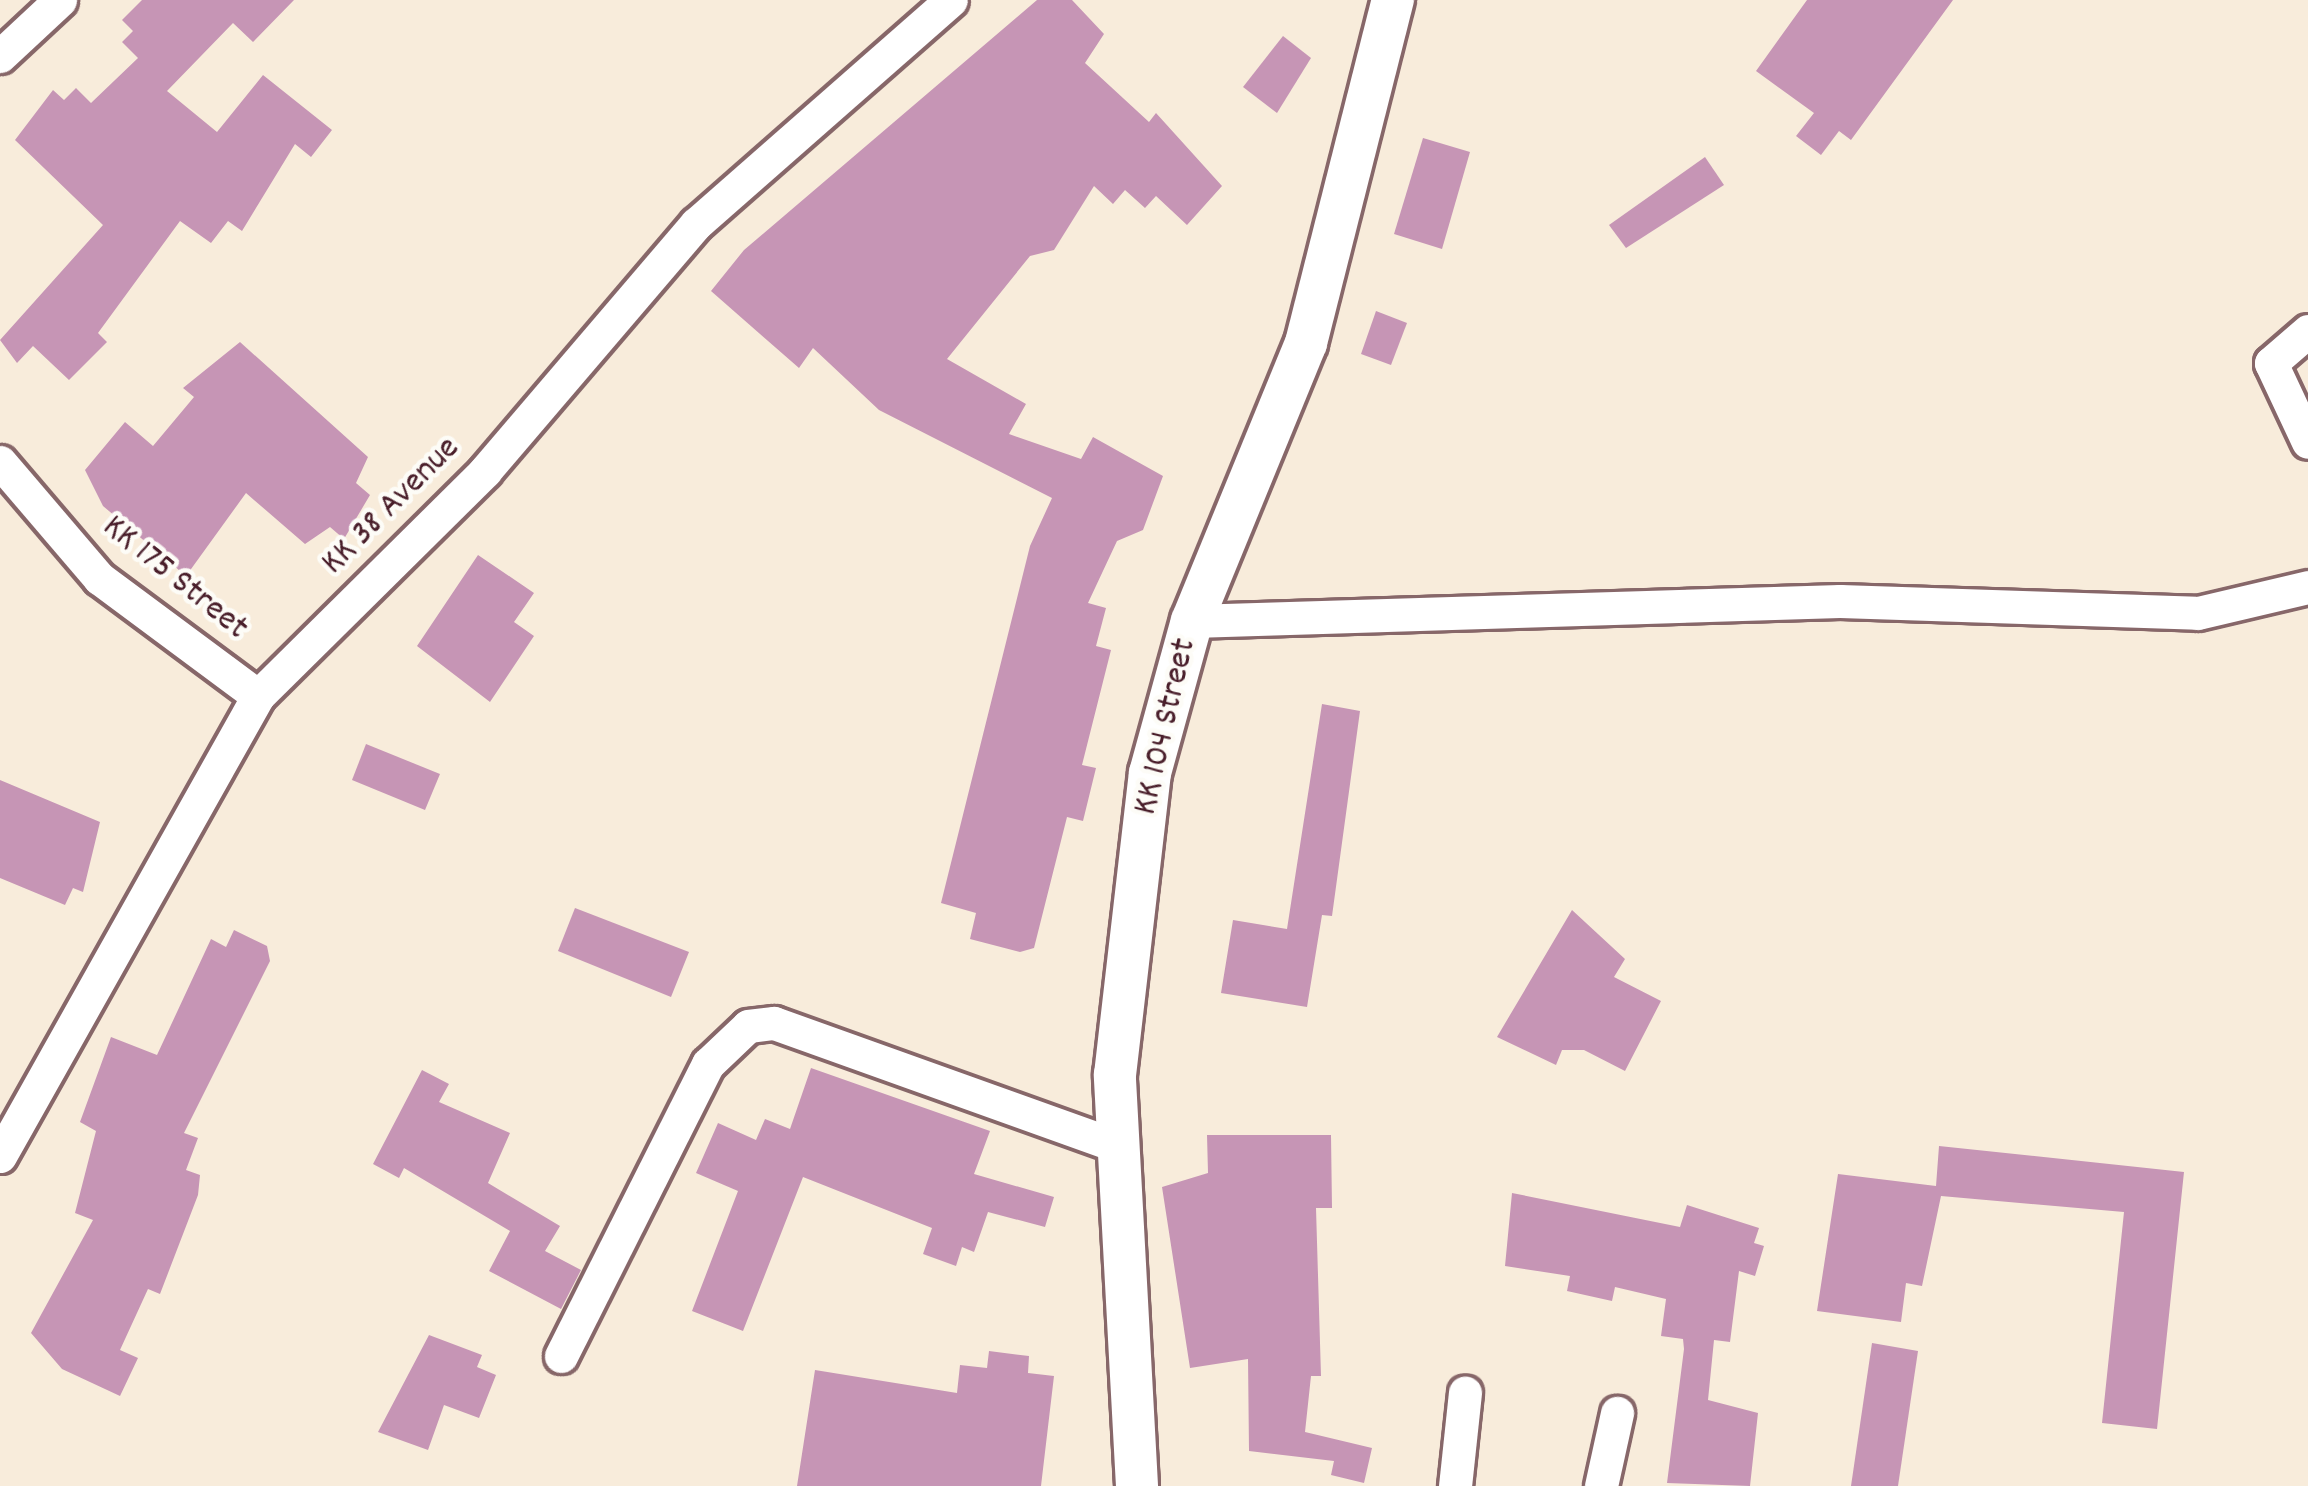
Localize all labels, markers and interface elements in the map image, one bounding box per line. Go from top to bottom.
street label: KK 38 Avenue [314,429,470,585]
street label: KK 175 Street [92,507,256,651]
street label: KK 104 Street [1126,635,1208,819]

